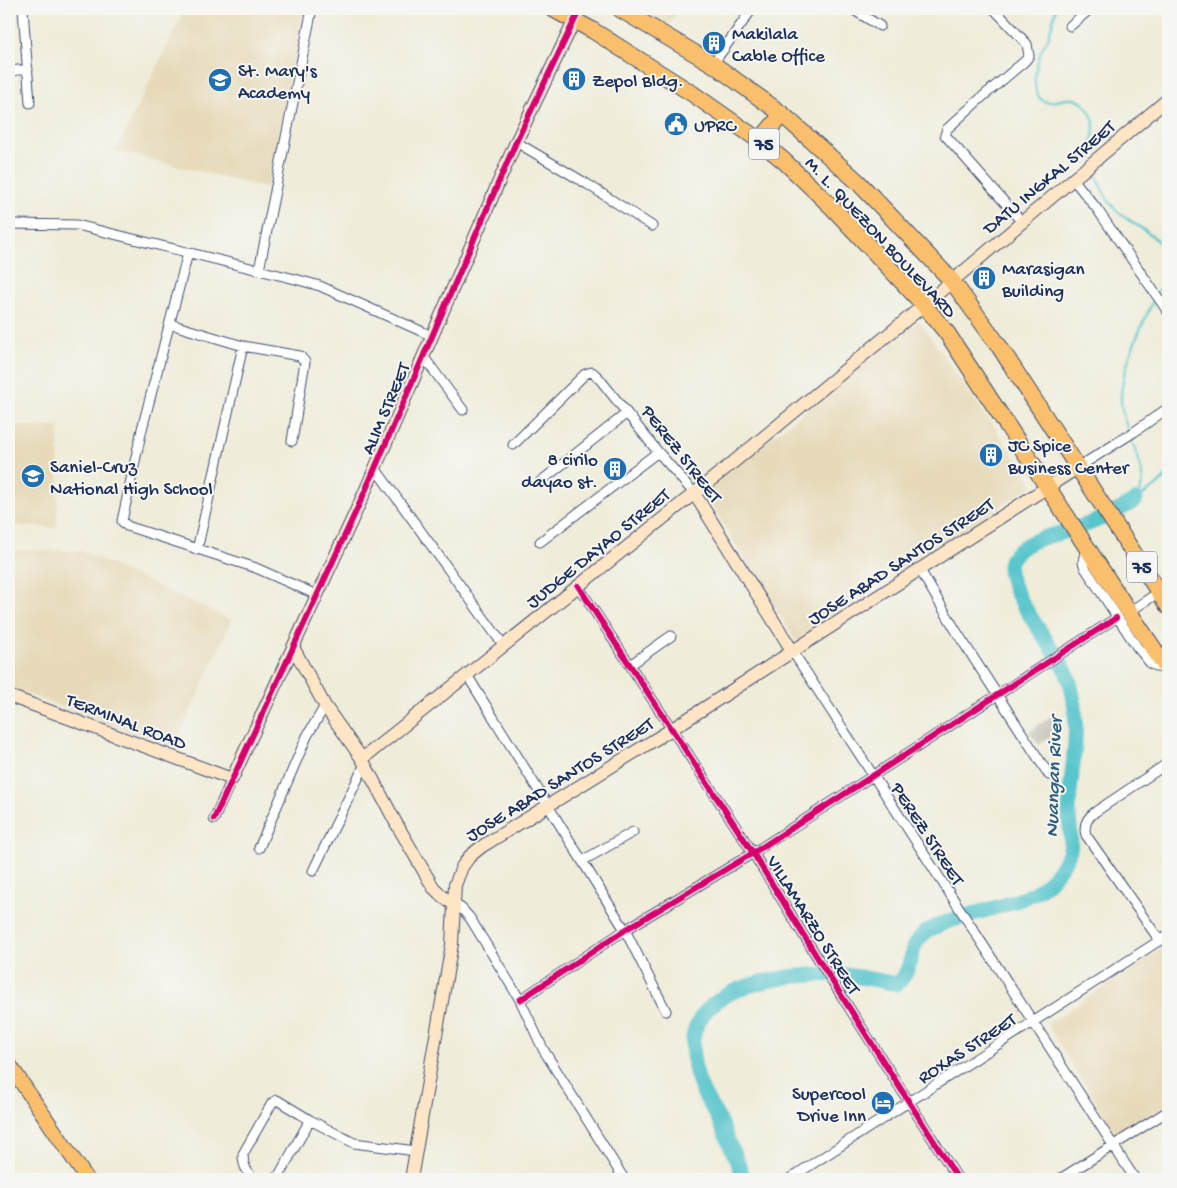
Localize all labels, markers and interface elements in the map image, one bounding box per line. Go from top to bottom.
place label: Makilala Cable Office [732,24,825,69]
building icon: Makilala Cable Office [701,30,727,56]
place label: St. Mary's Academy [238,61,318,106]
building icon: Zepol Bldg. [561,66,587,92]
school or university icon: St. Mary's Academy [207,67,233,93]
place label: Zepol Bldg. [592,71,684,94]
public building icon: UPRC [663,111,689,137]
place label: UPRC [694,116,737,139]
street label: DATU INGKAL STREET [978,116,1122,242]
road number: 75 [749,128,779,160]
street label: M. L. QUEZON BOULEVARD [799,153,961,324]
place label: Marasigan Building [1001,259,1085,304]
building icon: Marasigan Building [971,265,997,291]
street label: ALIM STREET [358,359,417,459]
street label: PEREZ STREET [634,401,726,509]
place label: JC Spice Business Center [1007,436,1131,481]
building icon: JC Spice Business Center [978,442,1004,468]
place label: 8 cirilo dayao st. [521,450,598,495]
building icon: 8 cirilo dayao st. [602,456,628,482]
place label: Saniel-Cruz National High School [50,457,213,502]
school or university icon: Saniel-Cruz National High School [20,463,46,489]
street label: JUDGE DAYAO STREET [523,484,676,615]
street label: JOSE ABAD SANTOS STREET [805,494,1000,632]
road number: 75 [1127,552,1157,582]
street label: TERMINAL ROAD [61,689,190,757]
water label: Nuangan River [1042,712,1069,838]
street label: JOSE ABAD SANTOS STREET [463,713,660,848]
street label: PEREZ STREET [884,778,968,891]
street label: VILLAMARZO STREET [759,851,865,1000]
street label: ROXAS STREET [914,1009,1022,1090]
place label: Supercool Drive Inn [792,1084,866,1129]
hotel icon: Supercool Drive Inn [870,1090,896,1116]

